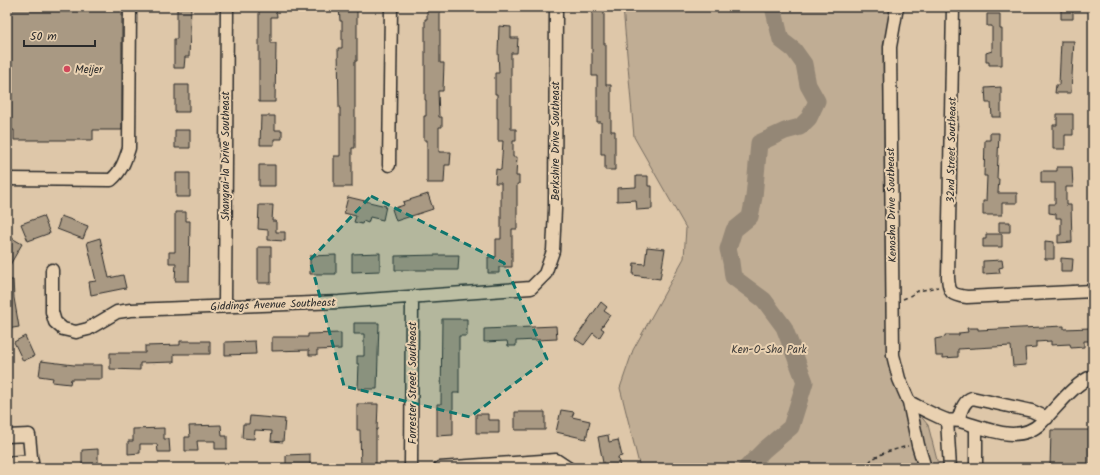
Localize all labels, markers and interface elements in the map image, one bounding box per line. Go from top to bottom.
scale bar [24,22,95,48]
text: 50 m [30,27,57,46]
place label: Meijer [75,61,104,79]
marker: Meijer [62,64,72,74]
street label: Berkshire Drive Southeast [547,80,565,201]
street label: Shangrai-la Drive Southeast [217,91,235,221]
street label: 32nd Street Southeast [942,96,962,203]
street label: Kenosha Drive Southeast [882,147,902,263]
street label: Giddings Avenue Southeast [210,294,337,316]
street label: Forrester Street Southeast [404,321,422,444]
park label: Ken-O-Sha Park [731,341,808,359]

